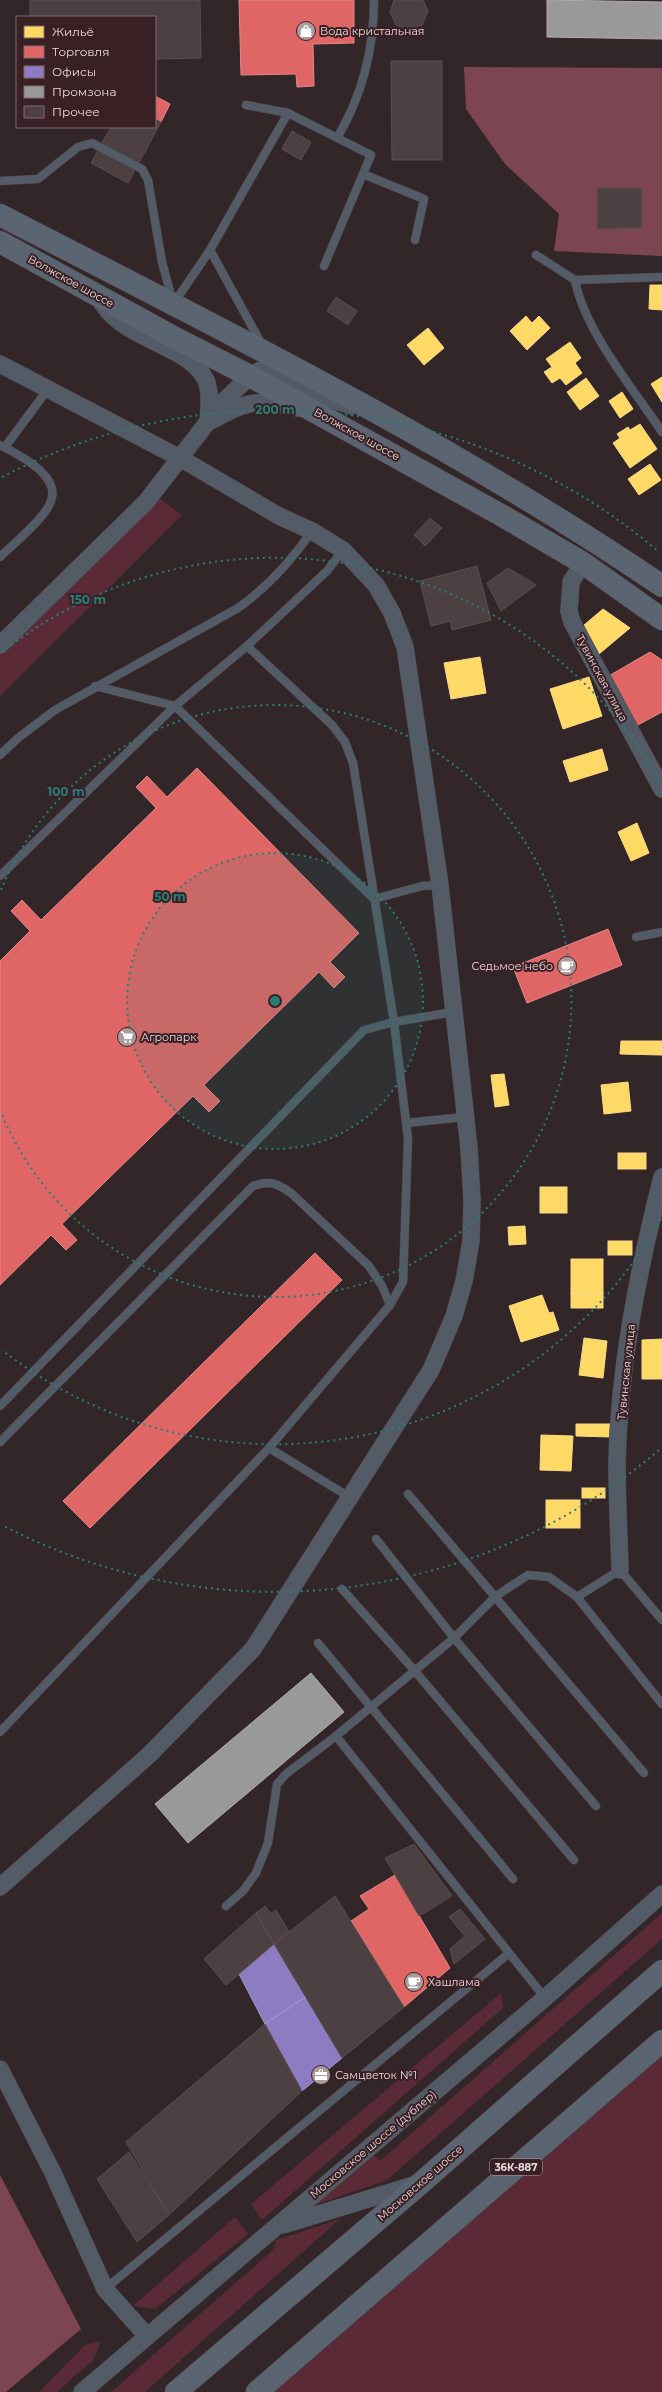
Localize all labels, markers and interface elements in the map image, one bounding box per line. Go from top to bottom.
legend [16,16,156,128]
shop icon: Вода кристальная [295,20,317,42]
text: Жильё [52,24,94,39]
place label: Вода кристальная [320,24,425,38]
text: Торговля [52,44,109,59]
text: Офисы [52,64,96,79]
text: Промзона [52,84,116,99]
text: Прочее [52,104,100,119]
street label: Волжское шоссе [25,252,117,311]
text: 200 m [255,402,295,417]
street label: Волжское шоссе [311,405,403,464]
text: 150 m [70,592,106,607]
street label: Тувинская улица [573,632,631,724]
text: 100 m [48,784,84,799]
text: 50 m [154,889,186,904]
cafe icon: Седьмое небо [556,955,578,977]
place label: Седьмое небо [472,959,553,973]
centre of rings [268,994,282,1008]
supermarket icon: Агропарк [116,1026,138,1048]
place label: Агропарк [141,1030,197,1044]
street label: Тувинская улица [614,1323,638,1421]
cafe icon: Хашлама [403,1971,425,1993]
place label: Хашлама [428,1975,480,1989]
office icon: Самцветок №1 [310,2064,332,2086]
place label: Самцветок №1 [335,2068,417,2082]
street label: Московское шоссе (дублер) [307,2087,439,2201]
street label: Московское шоссе [375,2142,465,2224]
road number: 36К-887 [490,2159,542,2175]

